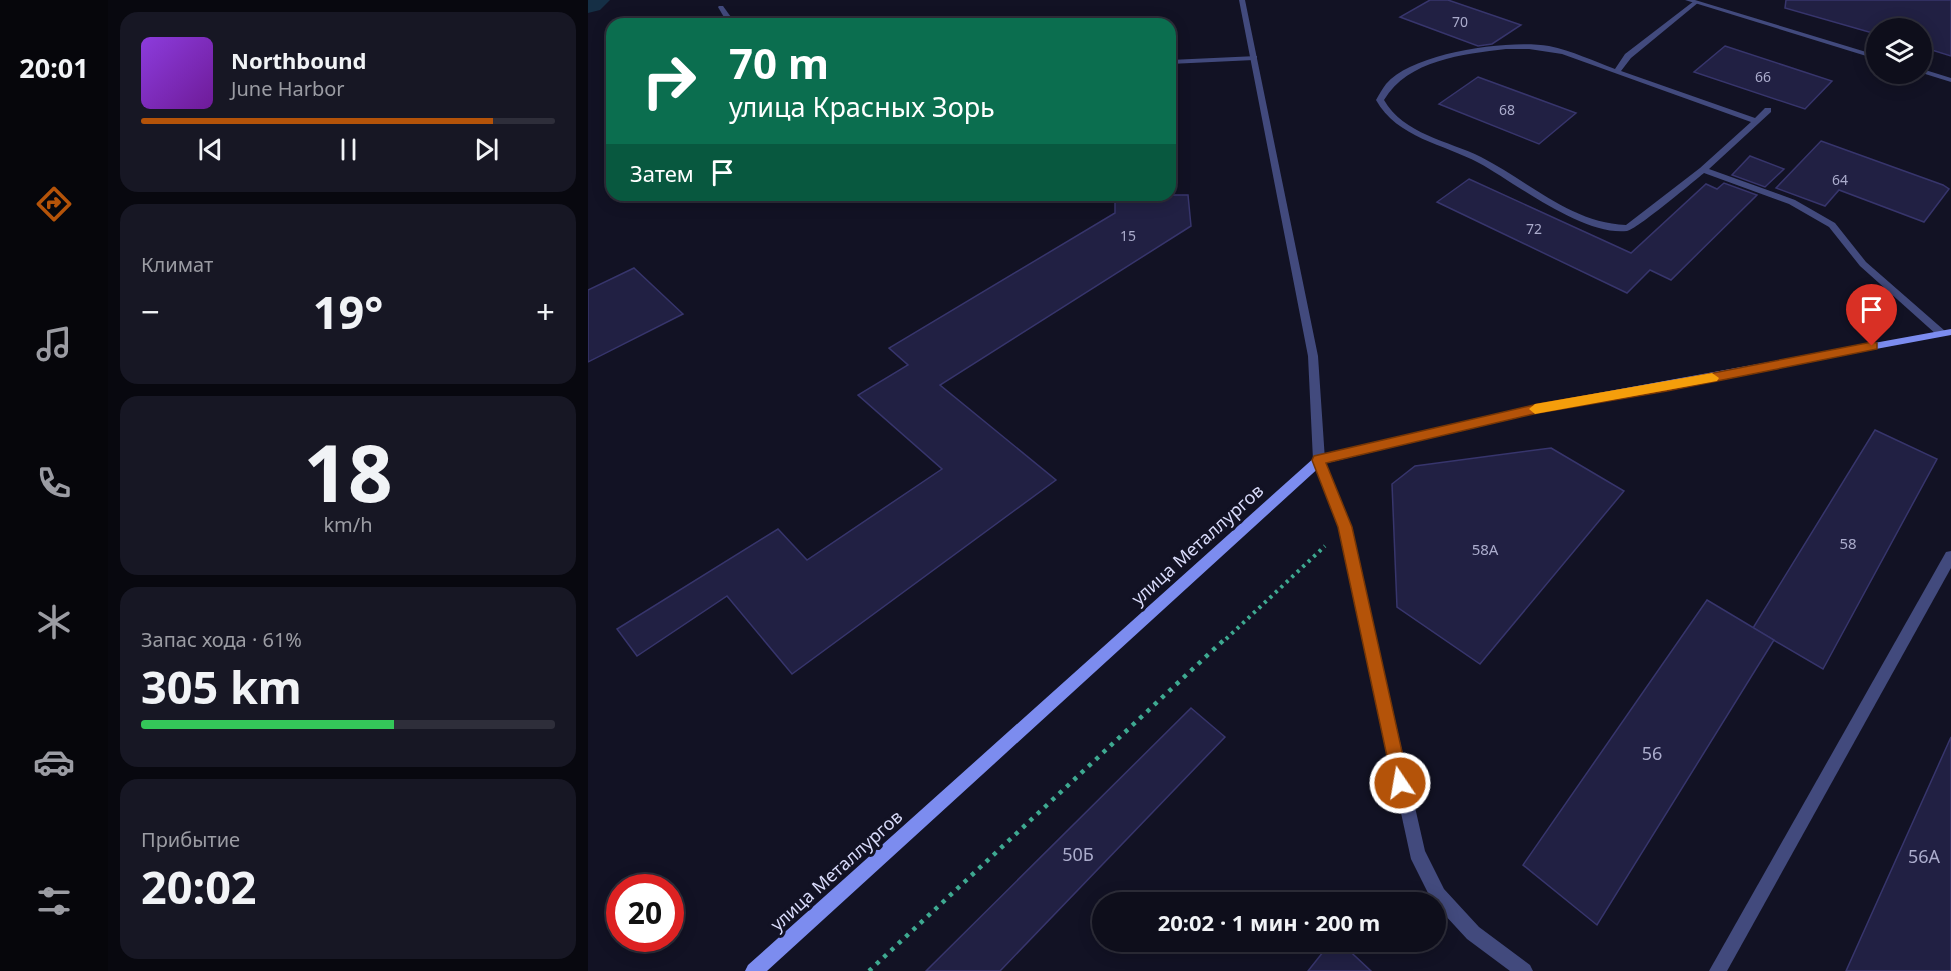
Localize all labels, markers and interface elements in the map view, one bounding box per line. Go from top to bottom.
house number: 70 [1452,12,1468,31]
map controls [1866,18,1932,84]
button: layers [1866,18,1932,84]
text: 70 m [729,34,829,91]
icon: right [630,42,708,120]
text: Northbound [231,45,366,75]
text: 20:01 [19,49,89,86]
house number: 66 [1755,67,1771,86]
text: June Harbor [231,75,345,102]
text: улица Красных Зорь [729,88,995,125]
house number: 68 [1499,100,1515,119]
icon: previous [194,133,227,166]
icon: pause [332,133,365,166]
icon: next [470,133,503,166]
icon: arrive [706,156,739,189]
text: Затем [630,158,694,188]
house number: 64 [1832,170,1848,189]
icon: directions [33,183,75,225]
house number: 72 [1526,219,1542,238]
house number: 15 [1120,226,1136,245]
text: Климат [141,251,213,278]
text: 19° [313,281,383,342]
pin [1846,284,1897,346]
text: − [141,289,160,334]
text: + [536,289,555,334]
icon: arrive [1855,293,1888,326]
icon: music [33,323,75,365]
text: 18 [303,419,393,525]
icon: phone [33,462,75,504]
street label: улица Металлургов [1126,478,1268,610]
text: km/h [323,511,373,538]
house number: 58 [1839,533,1857,553]
house number: 58А [1472,539,1499,559]
icon: climate [33,601,75,643]
text: Запас хода · 61% [141,626,302,653]
text: 305 km [141,656,302,717]
icon: car [33,741,75,783]
house number: 56 [1642,741,1662,765]
position arrow [1368,751,1432,815]
street label: улица Металлургов [765,804,907,936]
text: Прибытие [141,826,240,853]
house number: 50Б [1062,842,1094,866]
house number: 56А [1908,844,1941,868]
text: 20:02 [141,856,257,917]
speed limit sign: 20 [606,874,684,952]
icon: filters [33,880,75,922]
text: 20:02 · 1 мин · 200 m [1158,907,1380,937]

